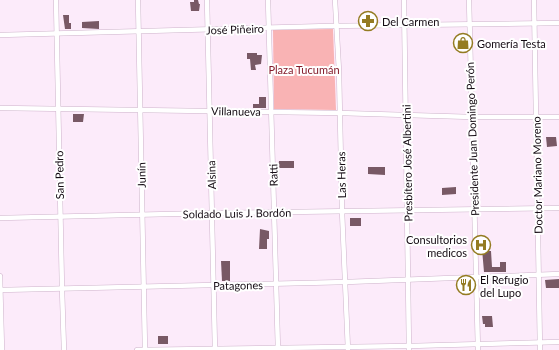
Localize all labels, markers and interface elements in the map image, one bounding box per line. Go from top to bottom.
pharmacy icon: Del Carmen [357,10,379,32]
place label: Del Carmen [382,15,439,28]
street label: José Piñeiro [206,21,264,37]
shop icon: Gomería Testa [452,32,474,54]
place label: Gomería Testa [477,37,546,50]
street label: Presidente Juan Domingo Perón [463,62,481,216]
park label: Plaza Tucumán [268,63,340,76]
street label: Villanueva [211,104,261,118]
street label: Presbítero José Albertini [399,104,415,222]
street label: Doctor Mariano Moreno [529,116,545,234]
street label: San Pedro [52,151,66,199]
street label: Las Heras [334,151,348,199]
street label: Alsina [204,160,218,190]
street label: Junín [134,162,148,188]
street label: Ratti [266,164,280,186]
street label: Soldado Luis J. Bordón [183,206,291,220]
place label: Consultorios medicos [406,233,467,259]
hospital icon: Consultorios medicos [470,234,492,256]
place label: El Refugio del Lupo [480,273,529,299]
restaurant icon: El Refugio del Lupo [455,274,477,296]
street label: Patagones [213,278,263,292]

